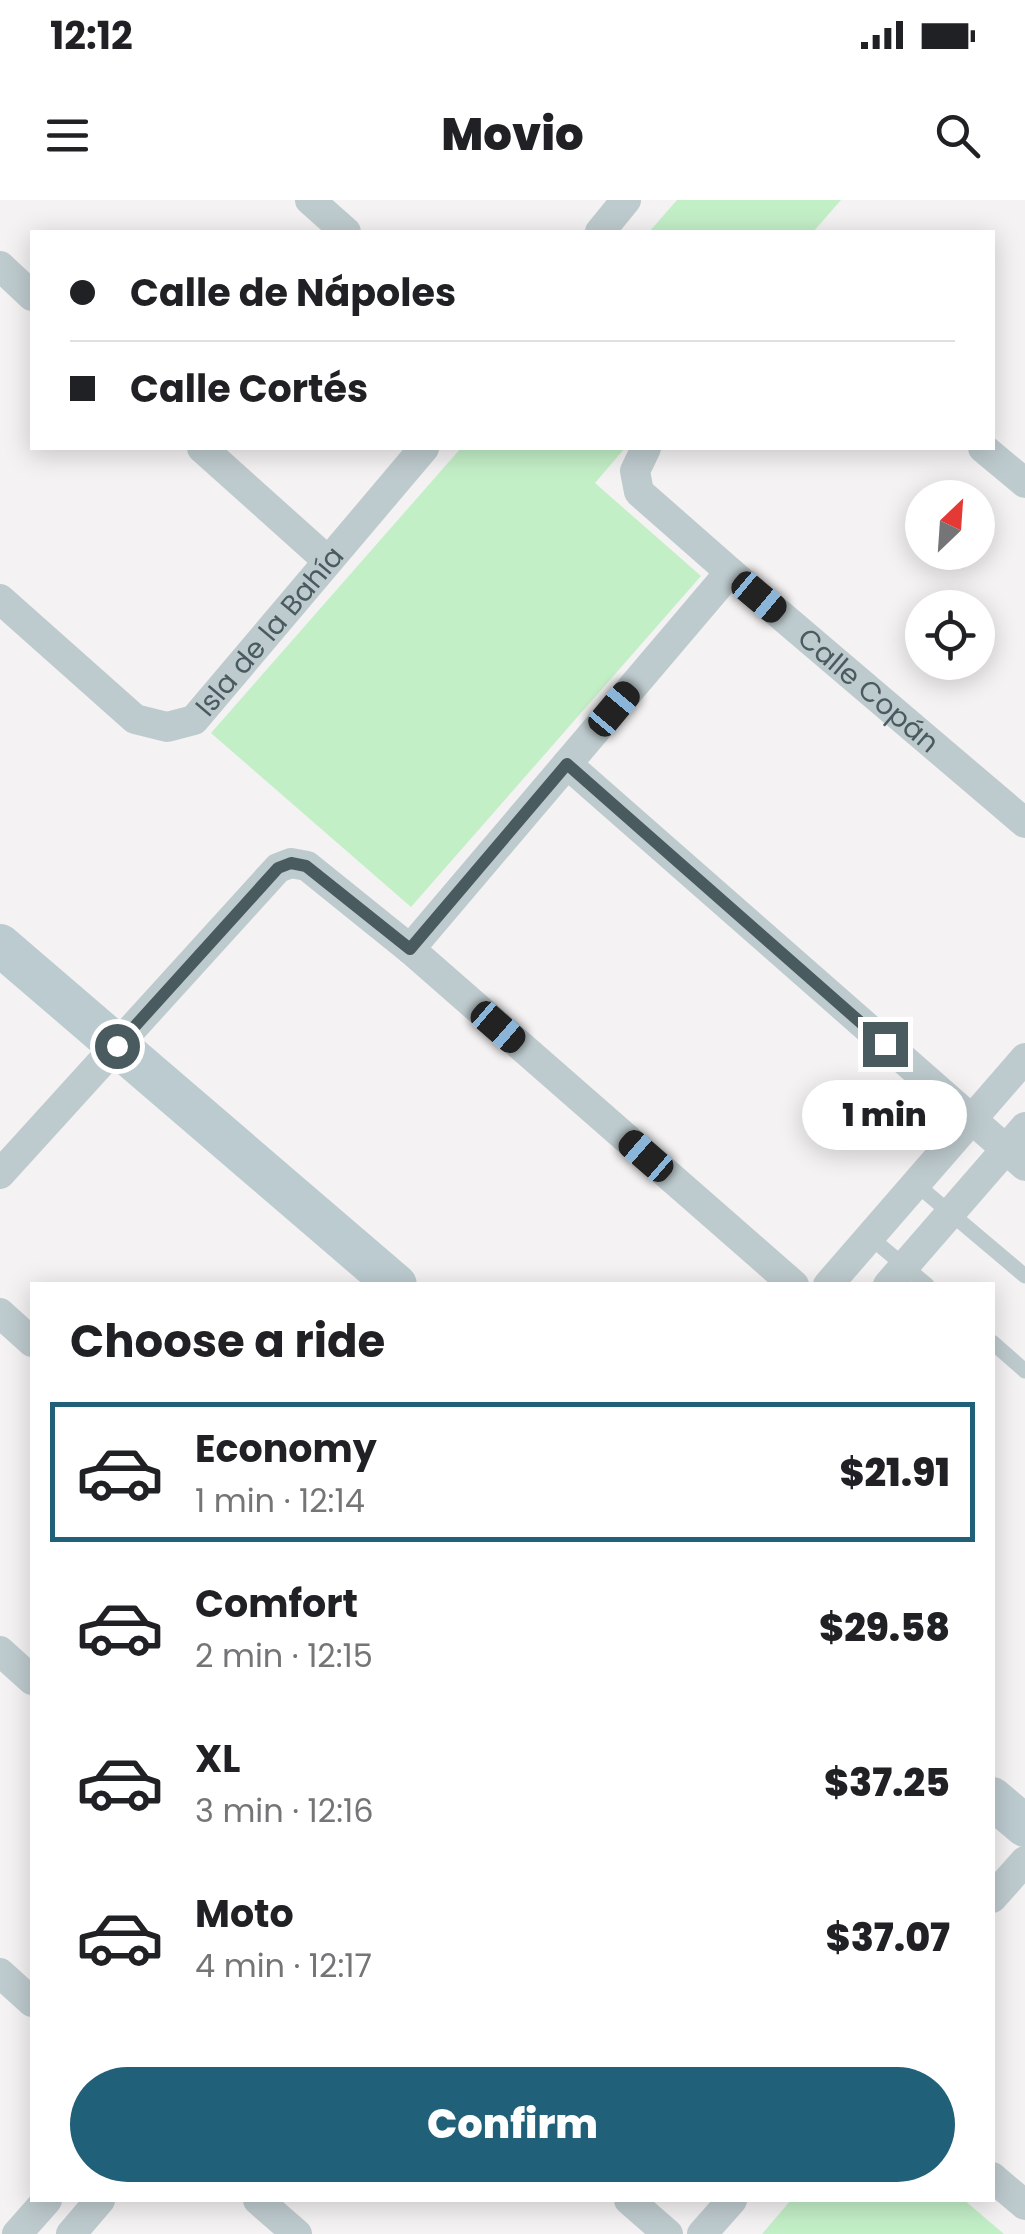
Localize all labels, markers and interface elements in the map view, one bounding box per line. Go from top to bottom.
text: 12:12 [50,9,133,62]
text: Movio [441,103,584,166]
icon: menu [40,108,95,163]
icon: search [930,108,985,163]
text: Calle de Nápoles [130,266,456,319]
text: Calle Cortés [130,362,368,415]
north arrow [905,480,995,570]
map controls [905,480,995,680]
street label: Isla de la Bahía [186,538,353,725]
car [726,566,792,628]
button: locate [905,590,995,680]
street label: Calle Copán [789,619,947,762]
car [583,676,645,742]
car [466,996,530,1058]
route end [863,1022,908,1067]
route start [95,1024,140,1069]
callout: 1 min [802,1079,968,1149]
text: 1 min [842,1092,927,1137]
car [614,1125,678,1187]
text: Choose a ride [70,1310,385,1373]
text: Economy [195,1422,377,1475]
icon: car [75,1427,165,1517]
text: $21.91 [839,1446,950,1499]
text: 1 min · 12:14 [195,1478,365,1523]
text: Comfort [195,1577,358,1630]
icon: car [75,1582,165,1672]
text: $29.58 [819,1601,950,1654]
text: 2 min · 12:15 [195,1633,373,1678]
text: XL [195,1732,240,1785]
icon: car [75,1737,165,1827]
text: $37.25 [824,1756,950,1809]
text: 3 min · 12:16 [195,1788,374,1833]
text: Moto [195,1887,294,1940]
icon: car [75,1892,165,1982]
text: $37.07 [826,1911,950,1964]
text: 4 min · 12:17 [195,1943,372,1988]
button: Confirm [70,2067,955,2182]

